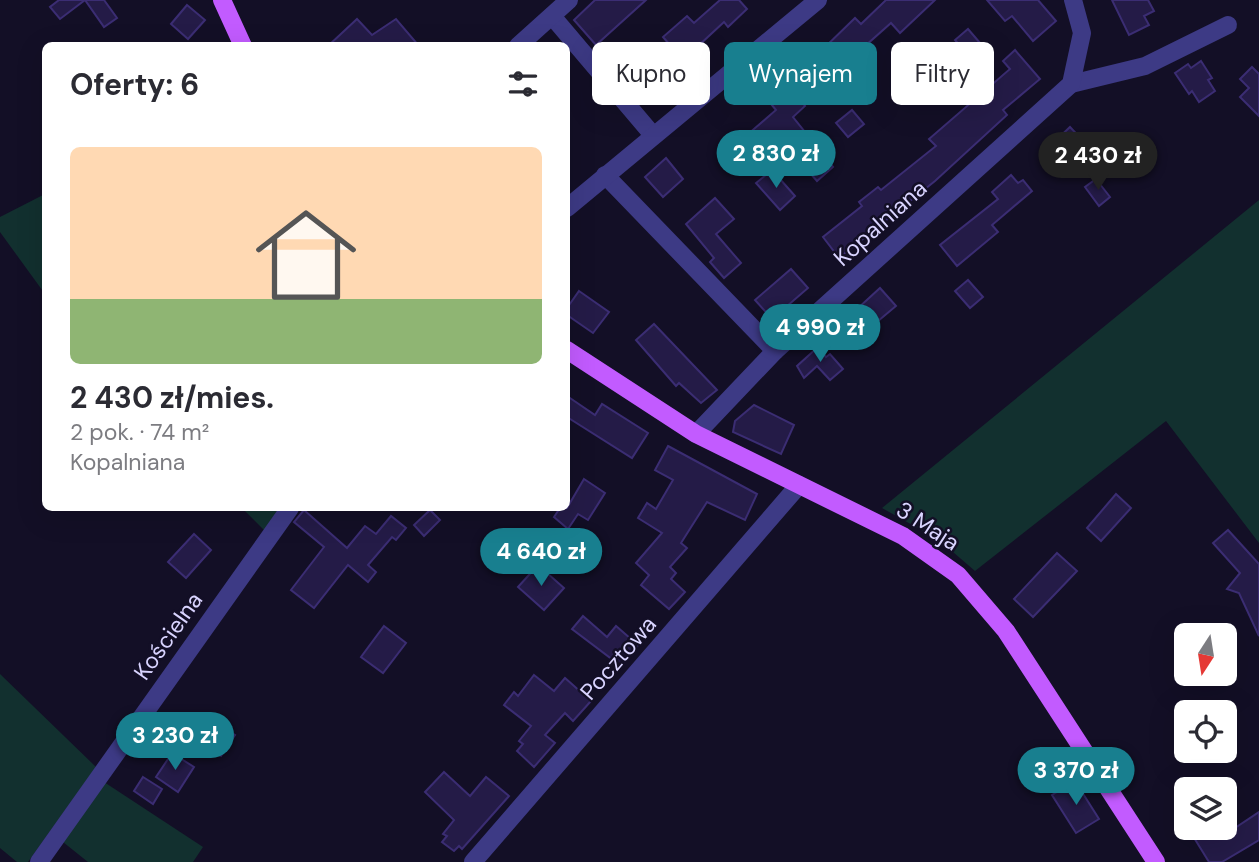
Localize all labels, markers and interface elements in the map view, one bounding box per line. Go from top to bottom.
chip: Kupno [592,42,710,105]
chip: Wynajem [724,42,877,105]
chip: Filtry [891,42,994,105]
text: Oferty: 6 [70,65,199,104]
icon: filters [504,65,542,103]
pin: 2 830 zł [704,130,848,190]
pin: 2 430 zł [1026,132,1170,192]
text: 2 830 zł [733,138,819,168]
text: 2 430 zł [1054,140,1142,170]
street label: Kopalniana [827,173,933,273]
icon: home [243,192,369,318]
pin: 4 990 zł [748,304,892,364]
text: 4 990 zł [775,312,865,342]
text: 2 430 zł/mies. [70,378,274,417]
text: 2 pok. · 74 m² [70,417,209,447]
text: Kopalniana [70,447,185,477]
street label: 3 Maja [891,494,965,558]
pin: 4 640 zł [469,528,613,588]
text: 4 640 zł [496,536,586,566]
street label: Kościelna [127,586,209,686]
street label: Pocztowa [573,610,663,706]
north arrow [1174,623,1237,686]
map controls [1174,623,1237,840]
button: locate [1174,700,1237,763]
pin: 3 230 zł [103,712,247,772]
text: 3 230 zł [132,720,218,750]
pin: 3 370 zł [1004,748,1148,807]
text: 3 370 zł [1034,755,1118,785]
button: layers [1174,777,1237,840]

